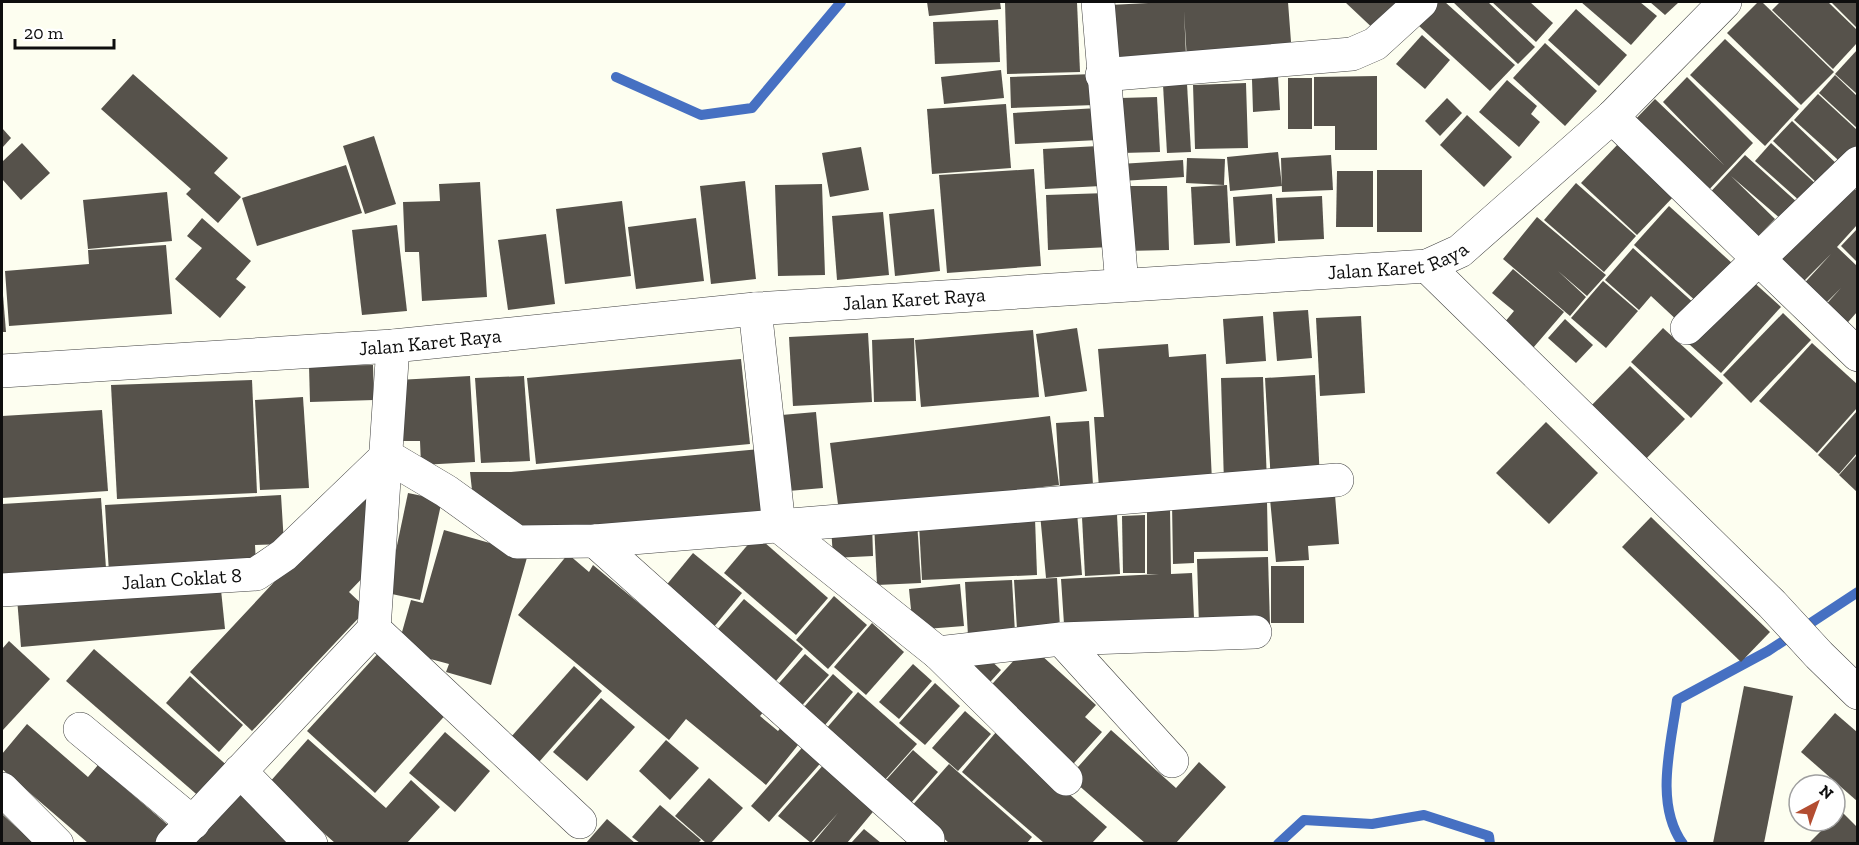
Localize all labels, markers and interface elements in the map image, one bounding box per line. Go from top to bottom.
scale bar [15,12,114,50]
text: 20 m [24,22,64,44]
street label: Jalan Karet Raya [1327,237,1474,284]
street label: Jalan Karet Raya [842,282,986,315]
street label: Jalan Karet Raya [358,323,503,360]
street label: Jalan Coklat 8 [121,563,243,594]
north arrow [1787,773,1847,833]
text: N [1816,781,1837,803]

